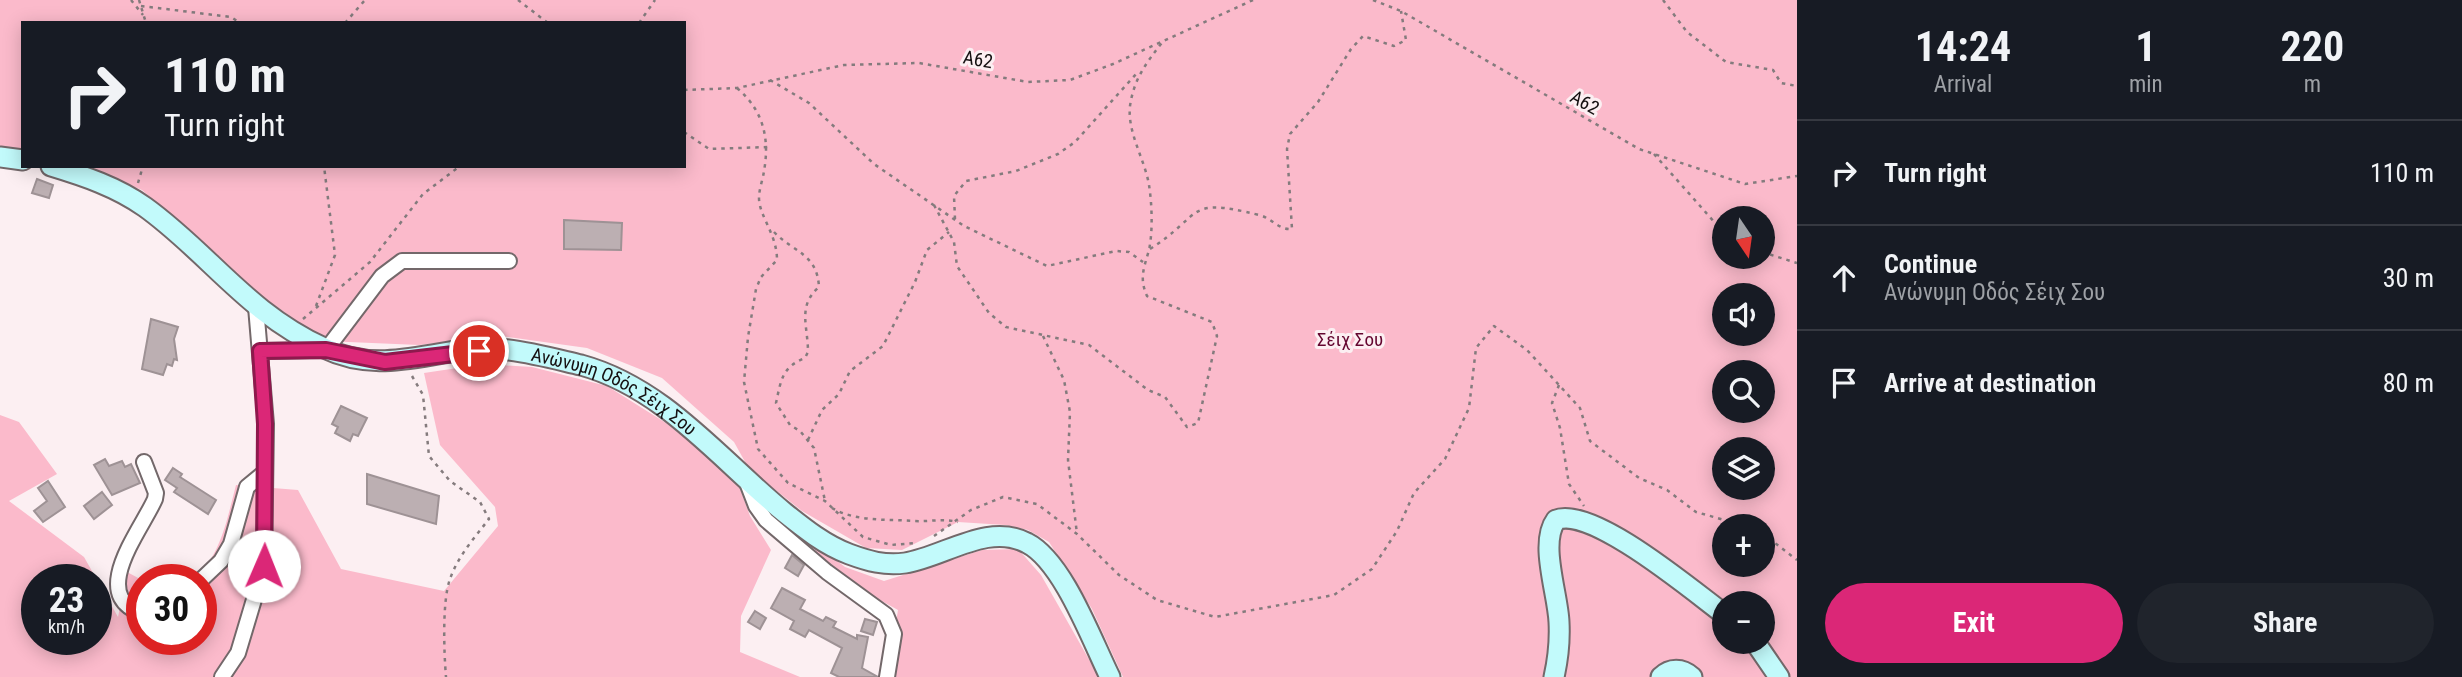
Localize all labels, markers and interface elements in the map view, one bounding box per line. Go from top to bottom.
text: 14:24 [1915,22,2011,71]
text: 1 [2135,22,2156,71]
text: 220 [2280,22,2344,71]
street label: Α62 [961,46,995,73]
text: 110 m [164,47,286,104]
icon: right [49,49,140,140]
text: Arrival [1934,71,1992,98]
text: min [2129,71,2163,98]
text: m [2304,71,2321,98]
street label: Α62 [1566,85,1603,120]
text: Turn right [164,106,285,144]
icon: right [1825,154,1863,192]
text: Turn right [1884,158,1986,188]
text: 110 m [2370,158,2434,188]
north arrow [1712,206,1774,270]
map controls [1712,206,1775,654]
text: Continue [1884,249,1977,279]
icon: ahead [1825,259,1863,297]
text: 30 m [2383,263,2434,293]
text: Ανώνυμη Οδός Σέιχ Σου [1884,279,2105,306]
button: sound [1712,283,1775,346]
pin [449,321,509,381]
park label: Σέιχ Σου [1317,328,1383,351]
icon: arrive [460,332,498,370]
street label: Ανώνυμη Οδός Σέιχ Σου [529,343,701,440]
button: search [1712,360,1775,423]
icon: arrive [1825,364,1863,402]
text: Arrive at destination [1884,368,2096,398]
text: 80 m [2383,368,2434,398]
button: layers [1712,437,1775,500]
button: + [1712,514,1775,577]
position arrow [227,529,301,603]
speed limit sign: 30 [126,564,217,655]
text: 23 [49,580,84,621]
button: Exit [1825,583,2123,663]
button: Share [2137,583,2434,663]
button: − [1712,591,1775,654]
text: km/h [48,616,85,637]

